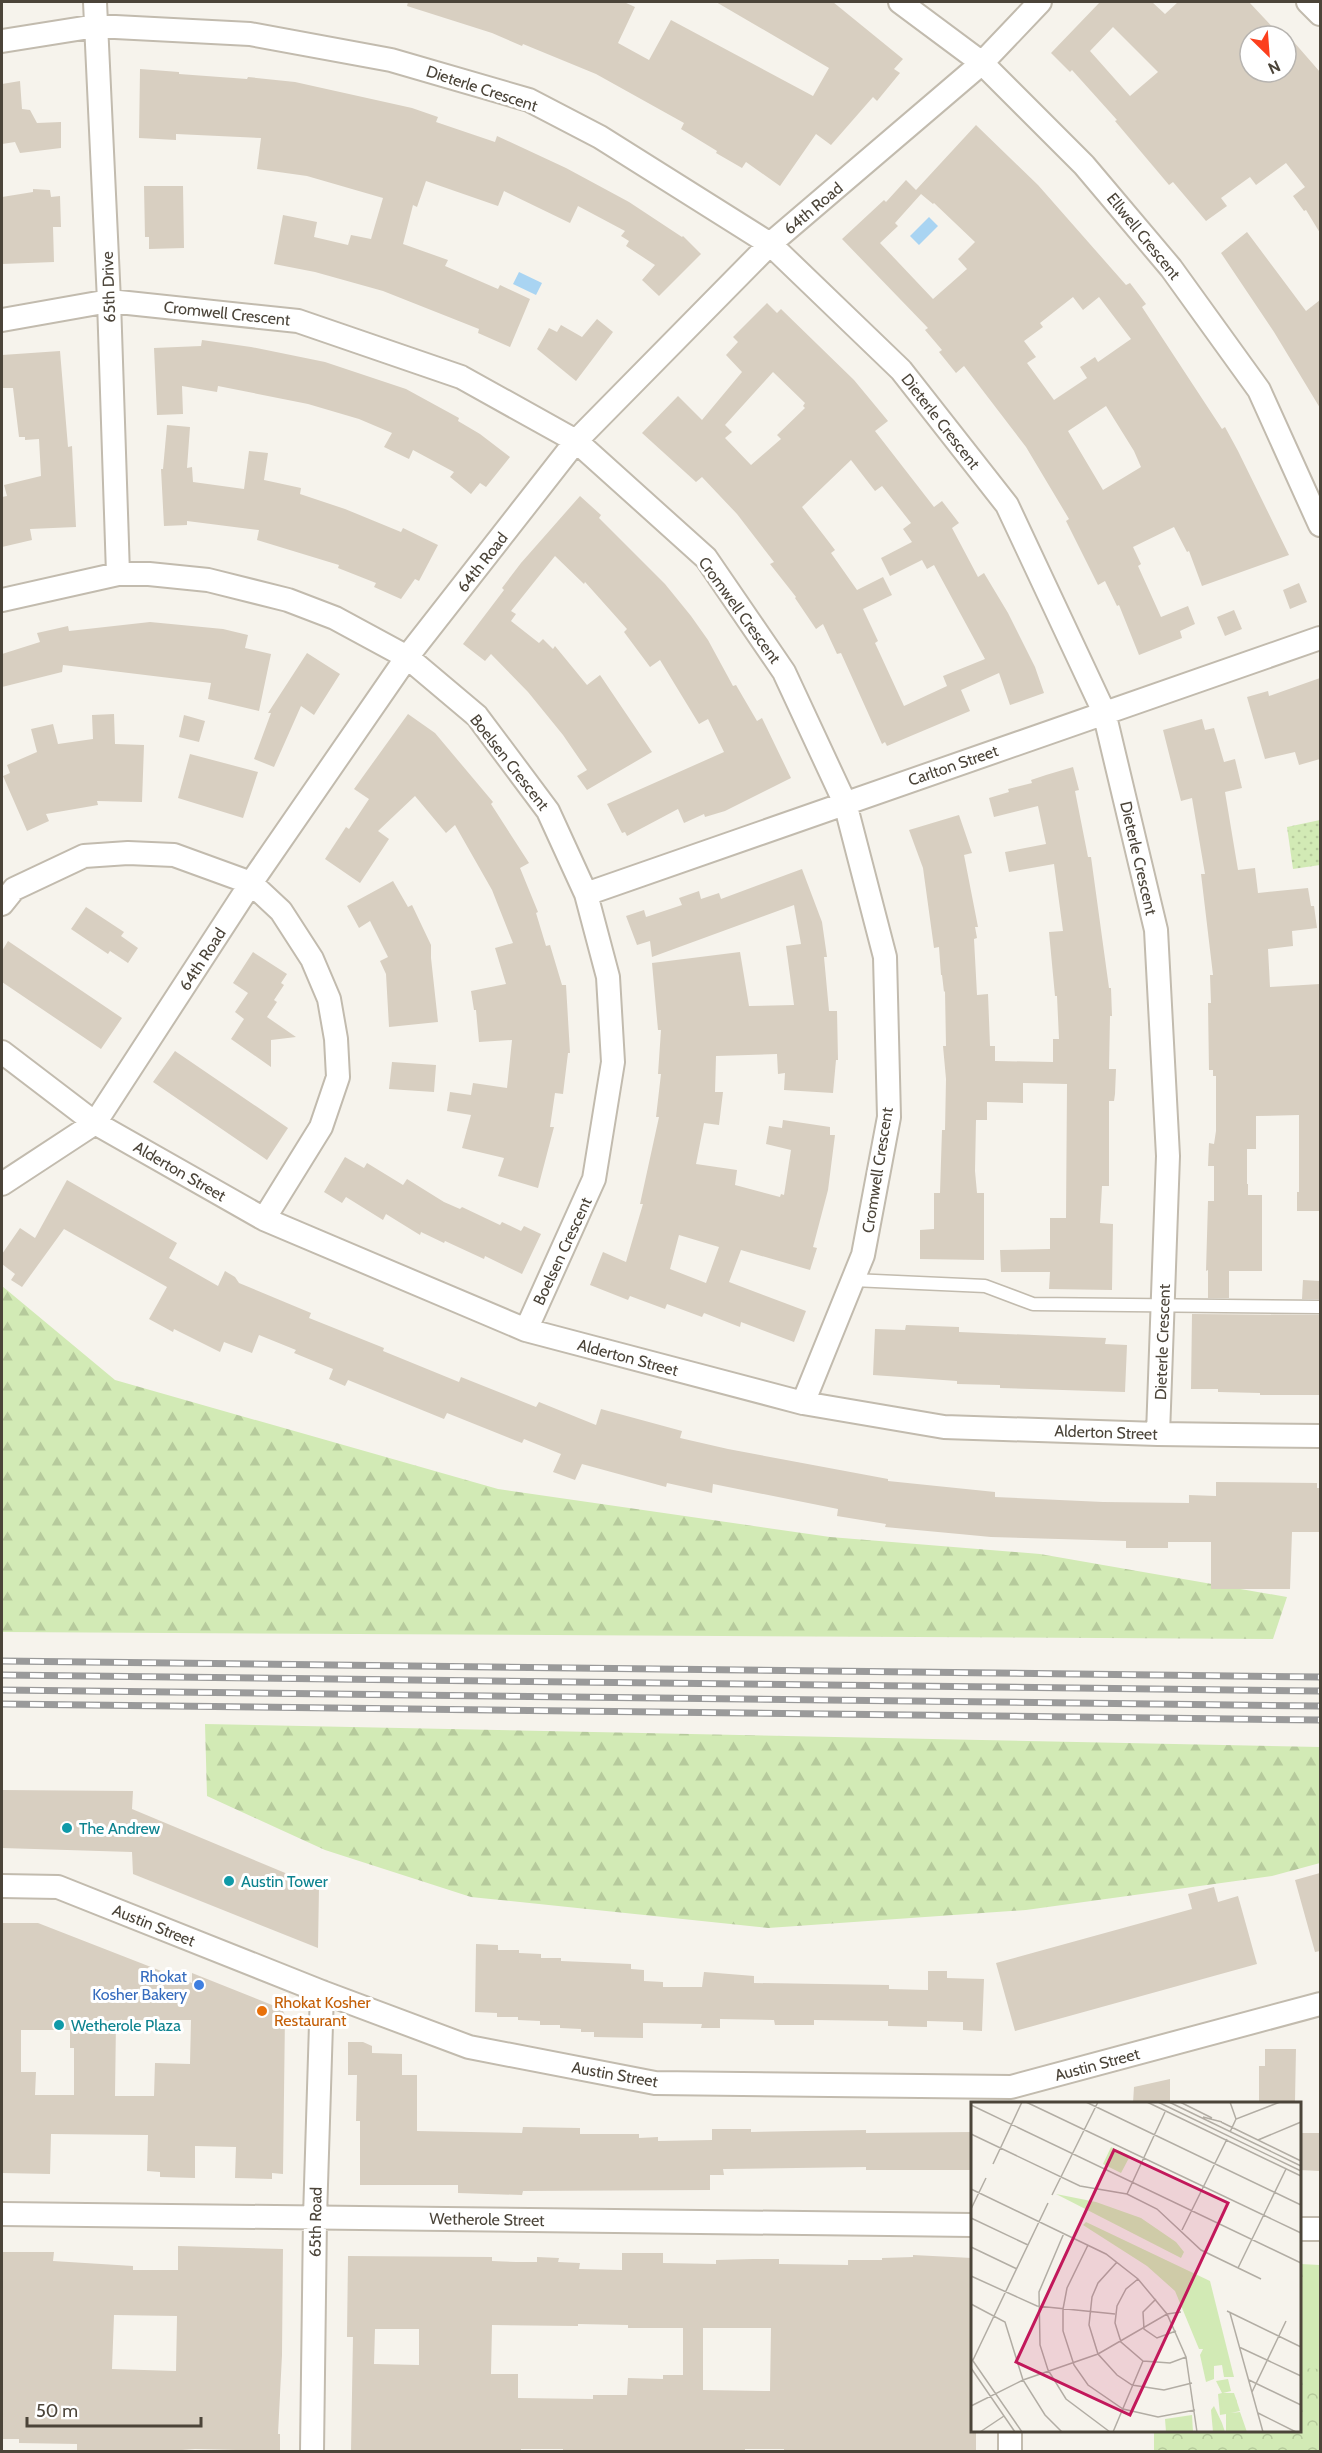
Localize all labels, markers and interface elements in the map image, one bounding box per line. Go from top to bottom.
north arrow [1238,24,1298,84]
text: N [1265,56,1283,78]
street label: Dieterle Crescent [424,61,541,116]
street label: 64th Road [780,178,847,238]
street label: Ellwell Crescent [1103,189,1185,284]
street label: 65th Drive [98,251,119,323]
street label: Cromwell Crescent [163,297,292,330]
street label: Dieterle Crescent [897,370,984,473]
street label: 64th Road [453,529,512,596]
street label: Cromwell Crescent [695,553,785,668]
street label: Boelsen Crescent [466,711,553,815]
street label: Carlton Street [906,741,1001,790]
street label: Dieterle Crescent [1116,799,1161,917]
street label: 64th Road [175,924,230,994]
street label: Cromwell Crescent [858,1105,897,1234]
street label: Alderton Street [130,1137,230,1206]
street label: Boelsen Crescent [529,1194,596,1308]
street label: Dieterle Crescent [1151,1283,1174,1400]
street label: Alderton Street [575,1335,681,1380]
street label: Alderton Street [1054,1421,1159,1444]
place label: The Andrew [79,1819,161,1838]
marker: The Andrew [60,1821,74,1835]
place label: Austin Tower [241,1872,329,1891]
marker: Austin Tower [222,1874,236,1888]
street label: Austin Street [110,1900,198,1951]
place label: Rhokat Kosher Bakery [92,1967,188,2004]
marker: Rhokat Kosher Bakery [192,1978,206,1992]
place label: Rhokat Kosher Restaurant [274,1993,371,2030]
marker: Rhokat Kosher Restaurant [255,2004,269,2018]
place label: Wetherole Plaza [71,2016,181,2035]
marker: Wetherole Plaza [52,2018,66,2032]
street label: Austin Street [1053,2044,1142,2085]
street label: Austin Street [570,2058,660,2092]
inset map [971,2102,1301,2432]
street label: 65th Road [305,2187,326,2257]
street label: Wetherole Street [429,2209,545,2230]
scale bar [27,2390,201,2428]
text: 50 m [36,2400,78,2422]

